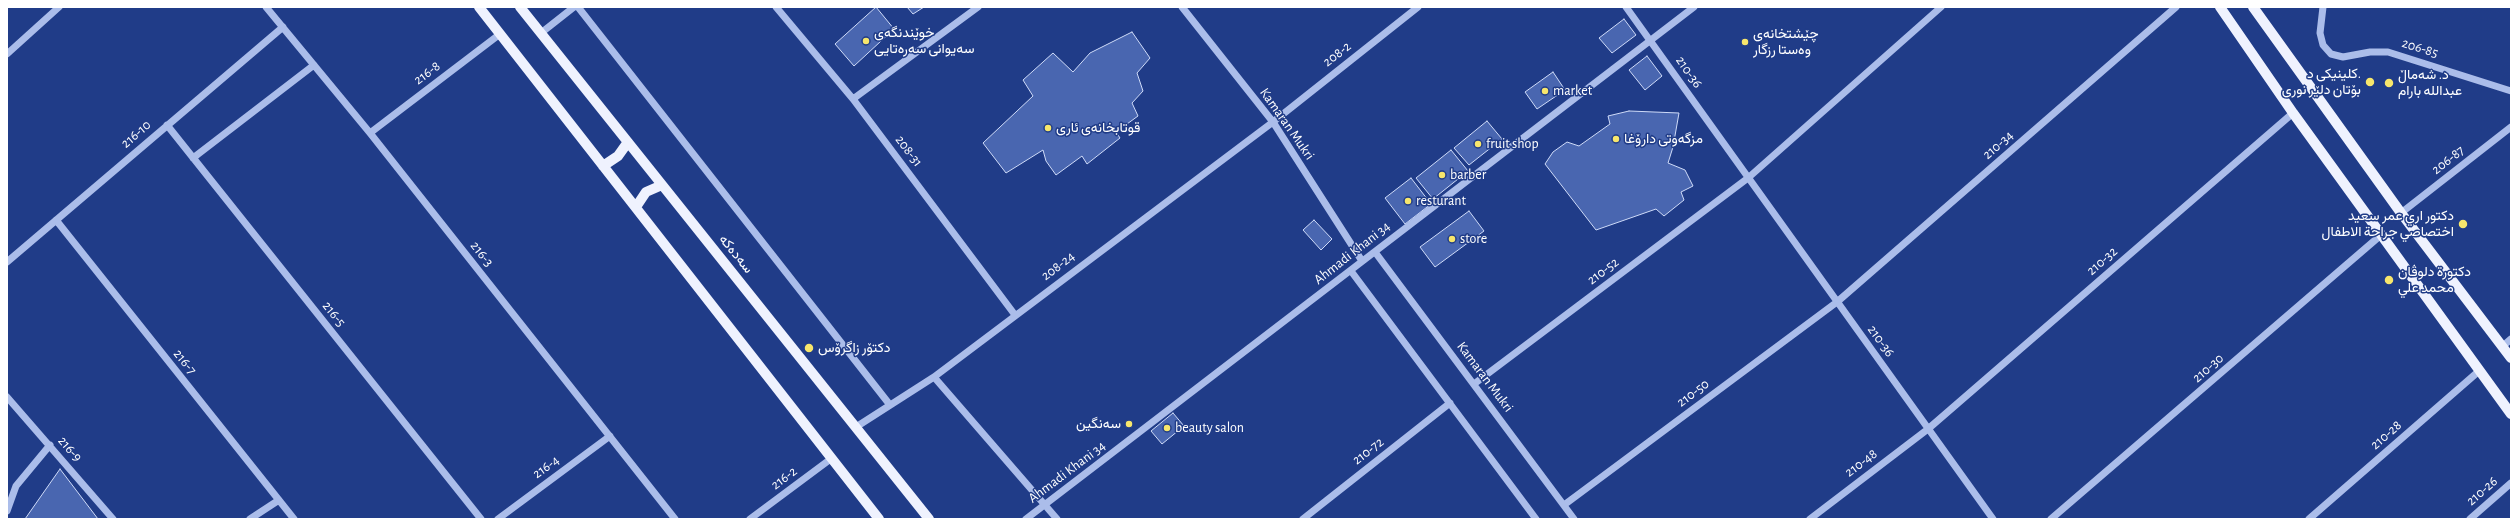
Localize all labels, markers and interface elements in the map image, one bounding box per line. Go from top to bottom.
place label: خوێندنگەی سەیوانی سەرەتایی [874,25,974,58]
place label: چێشتخانەی وەستا رزگار [1753,26,1819,58]
street label: 206-85 [2400,35,2440,61]
marker: خوێندنگەی سەیوانی سەرەتایی [861,36,871,46]
marker: چێشتخانەی وەستا رزگار [1740,37,1750,47]
street label: 208-2 [1320,38,1354,70]
street label: 210-36 [1672,53,1706,91]
street label: 216-8 [410,58,444,88]
place label: کلینیکی د. بۆتان دلێر نوری [2282,66,2361,98]
place label: د. شەماڵ عبداللە بارام [2398,67,2462,100]
marker: کلینیکی د. بۆتان دلێر نوری [2364,76,2376,88]
marker: د. شەماڵ عبداللە بارام [2383,77,2395,89]
place label: market [1553,83,1592,99]
street label: Kamaran Mukri [1256,85,1318,163]
marker: market [1540,86,1550,96]
street label: 216-10 [118,116,154,152]
place label: قوتابخانەی ئاری [1056,120,1140,136]
marker: قوتابخانەی ئاری [1043,123,1053,133]
street label: 210-34 [1979,127,2017,163]
place label: مزگەوتی دارۆغا [1624,131,1703,147]
street label: 208-31 [892,132,926,170]
marker: مزگەوتی دارۆغا [1611,134,1621,144]
place label: fruit shop [1486,136,1539,152]
marker: fruit shop [1473,139,1483,149]
street label: 206-87 [2428,142,2468,178]
place label: barber [1450,167,1486,183]
marker: barber [1437,170,1447,180]
place label: resturant [1416,193,1466,209]
marker: resturant [1403,196,1413,206]
place label: دكتور اري عمر سعيد اختصاصي جراحة الاطفال [2322,208,2454,240]
street label: Ahmadi Khani 34 [1310,218,1394,288]
marker: دكتور اري عمر سعيد اختصاصي جراحة الاطفال [2457,218,2469,230]
street label: سەدەکە [715,231,757,277]
place label: store [1460,231,1487,247]
marker: store [1447,234,1457,244]
street label: 216-3 [467,238,497,270]
street label: 210-32 [2083,243,2121,279]
street label: 208-24 [1038,248,1078,284]
street label: 210-52 [1584,254,1622,288]
place label: دكتورة دلوڤان محمد علي [2398,264,2471,296]
marker: دكتورة دلوڤان محمد علي [2383,274,2395,286]
street label: 216-5 [319,298,349,330]
street label: 210-36 [1864,322,1898,360]
street label: Kamaran Mukri [1453,338,1517,416]
place label: دکتۆر زاگرۆس [818,340,891,356]
marker: دکتۆر زاگرۆس [803,342,815,354]
street label: 216-7 [170,346,200,378]
street label: 210-30 [2189,350,2227,386]
street label: 210-50 [1674,375,1712,411]
place label: سەنگین [1076,416,1121,432]
street label: 210-28 [2367,417,2405,453]
marker: سەنگین [1124,419,1134,429]
place label: beauty salon [1175,420,1244,436]
marker: beauty salon [1162,423,1172,433]
street label: 216-9 [54,433,86,465]
street label: 210-72 [1349,434,1387,468]
street label: Ahmadi Khani 34 [1025,437,1109,507]
street label: 210-48 [1841,445,1881,481]
street label: 216-4 [529,452,563,482]
street label: 216-2 [768,463,800,493]
street label: 210-26 [2463,473,2501,509]

